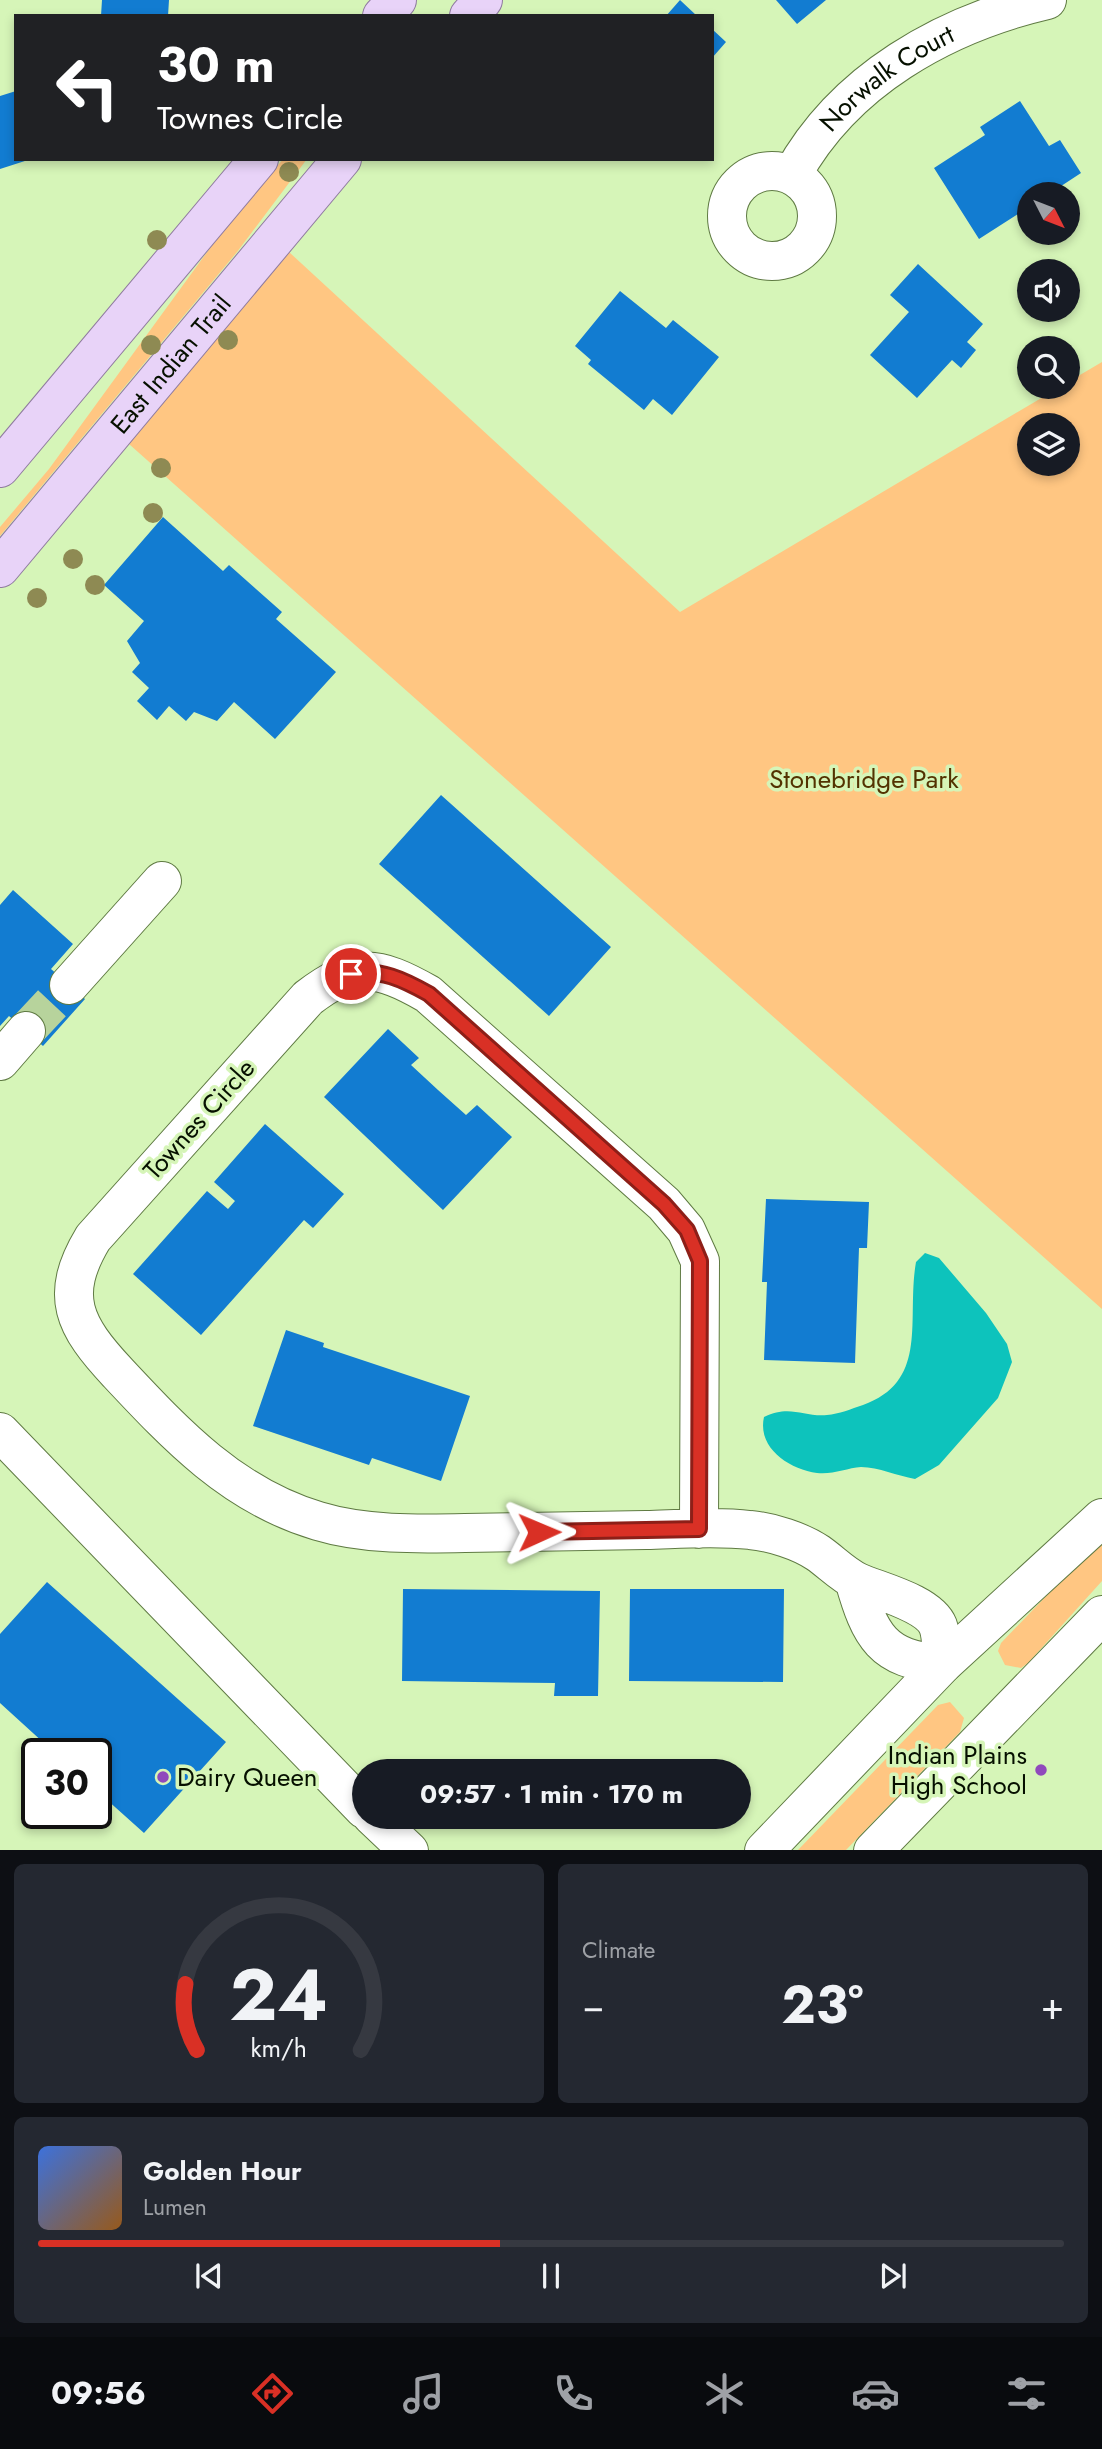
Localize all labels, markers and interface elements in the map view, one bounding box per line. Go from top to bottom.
street label: Norwalk Court [810,15,961,140]
text: 30 m [157,30,275,100]
icon: left [42,42,133,133]
text: Townes Circle [157,95,343,141]
north arrow [1017,182,1080,245]
map controls [1017,182,1080,476]
button: sound [1017,259,1080,322]
street label: East Indian Trail [101,286,240,442]
button: search [1017,336,1080,399]
button: layers [1017,413,1080,476]
park label: Stonebridge Park [769,760,959,798]
pin [321,944,381,1004]
icon: arrive [332,955,370,993]
street label: Townes Circle [134,1050,264,1188]
position arrow [502,1495,576,1569]
place label: Indian Plains High School [888,1736,1027,1804]
speed limit sign: 30 [21,1738,112,1829]
place label: Dairy Queen [177,1758,318,1796]
marker: Indian Plains High School [1033,1762,1049,1778]
marker: Dairy Queen [155,1769,171,1785]
text: 09:57 · 1 min · 170 m [420,1775,683,1813]
text: Climate [582,1933,655,1967]
text: 24 [230,1942,328,2047]
text: 23° [782,1967,863,2043]
text: − [582,1978,604,2033]
text: + [1041,1978,1064,2033]
text: km/h [251,2029,307,2065]
text: Golden Hour [143,2152,302,2190]
text: Lumen [143,2190,207,2224]
icon: previous [190,2257,228,2295]
icon: pause [532,2257,570,2295]
icon: next [874,2257,912,2295]
icon: directions [248,2369,297,2418]
icon: music [399,2369,448,2418]
icon: phone [549,2369,598,2418]
icon: climate [700,2369,749,2418]
icon: car [851,2369,900,2418]
icon: filters [1002,2369,1051,2418]
text: 09:56 [51,2370,146,2416]

